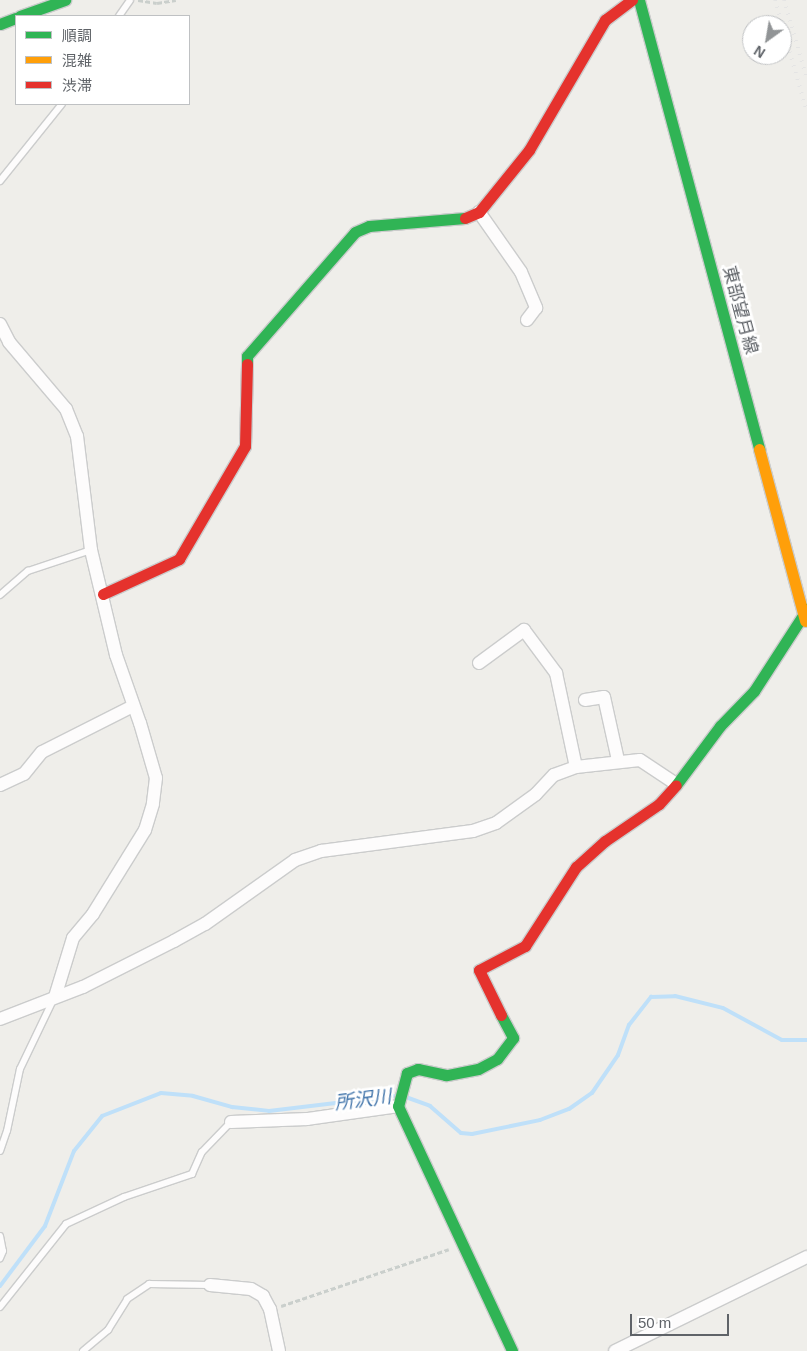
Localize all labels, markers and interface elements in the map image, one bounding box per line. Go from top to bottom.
legend [15,15,190,105]
north arrow [742,15,792,65]
text: 順調 [62,27,92,44]
text: N [751,42,768,61]
text: 混雑 [62,52,92,69]
text: 渋滞 [62,77,92,94]
street label: 東部望月線 [718,264,762,356]
water label: 所沢川 [333,1085,393,1115]
scale bar [632,1304,731,1336]
text: 50 m [638,1314,671,1331]

